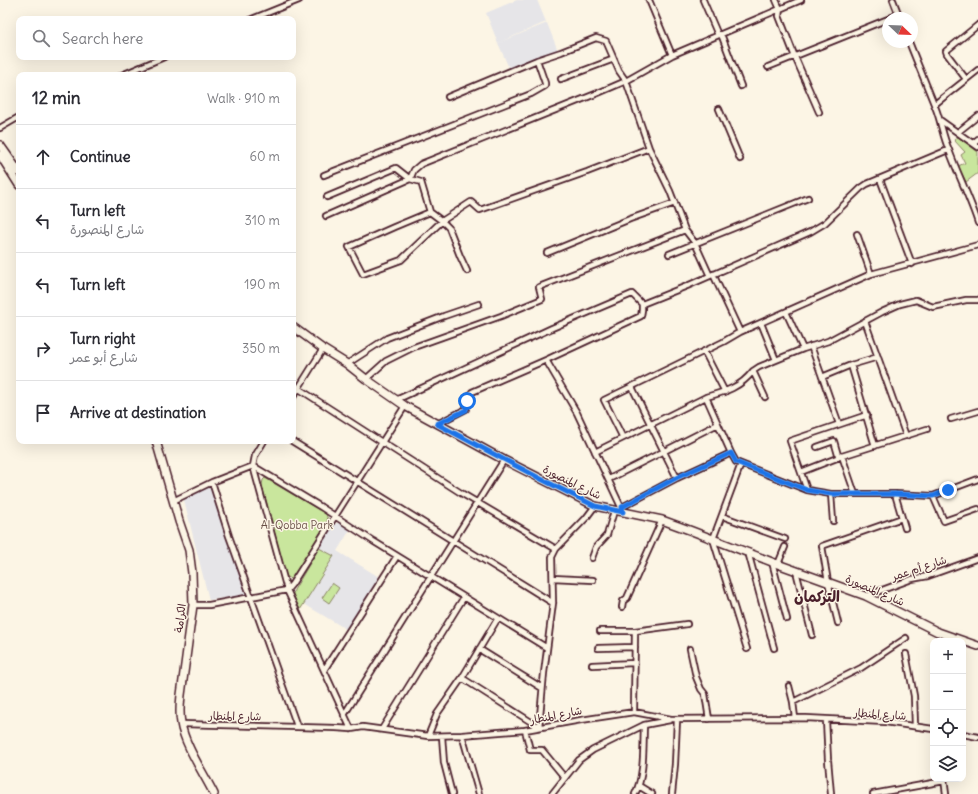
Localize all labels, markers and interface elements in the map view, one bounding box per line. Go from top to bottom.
north arrow [882,12,918,48]
search box [16,16,296,60]
icon: search [30,27,52,49]
text: Search here [62,29,143,48]
text: 12 min [32,87,81,109]
text: Walk · 910 m [207,90,280,107]
icon: ahead [32,146,54,168]
text: Continue [70,147,131,166]
text: 60 m [249,148,280,165]
text: Turn left [70,201,125,220]
icon: left [32,210,54,232]
text: 310 m [245,212,280,229]
text: شارع المنصورة [70,221,144,238]
icon: left [32,274,54,296]
text: Turn left [70,275,125,294]
text: 190 m [244,276,280,293]
text: Turn right [70,329,135,348]
icon: right [32,338,54,360]
text: 350 m [242,340,280,357]
text: شارع أبو عمر [70,349,138,366]
route start [458,392,476,410]
icon: arrive [32,402,54,424]
text: Arrive at destination [70,403,206,422]
street label: شارع المنصورة [540,462,603,504]
route end [939,481,957,499]
park label: Al-Qobba Park [261,518,334,532]
street label: شارع أم عمر [889,553,949,586]
street label: شارع المنصورة [843,571,907,611]
district label: التركمان [794,587,840,606]
street label: الكرامة [171,603,189,633]
map controls [930,638,966,782]
button: + [930,638,966,674]
button: − [930,674,966,710]
street label: شارع المنطار [528,703,584,729]
street label: شارع المنطار [852,705,907,725]
street label: شارع المنطار [207,709,262,725]
button: locate [930,710,966,746]
button: layers [930,746,966,782]

